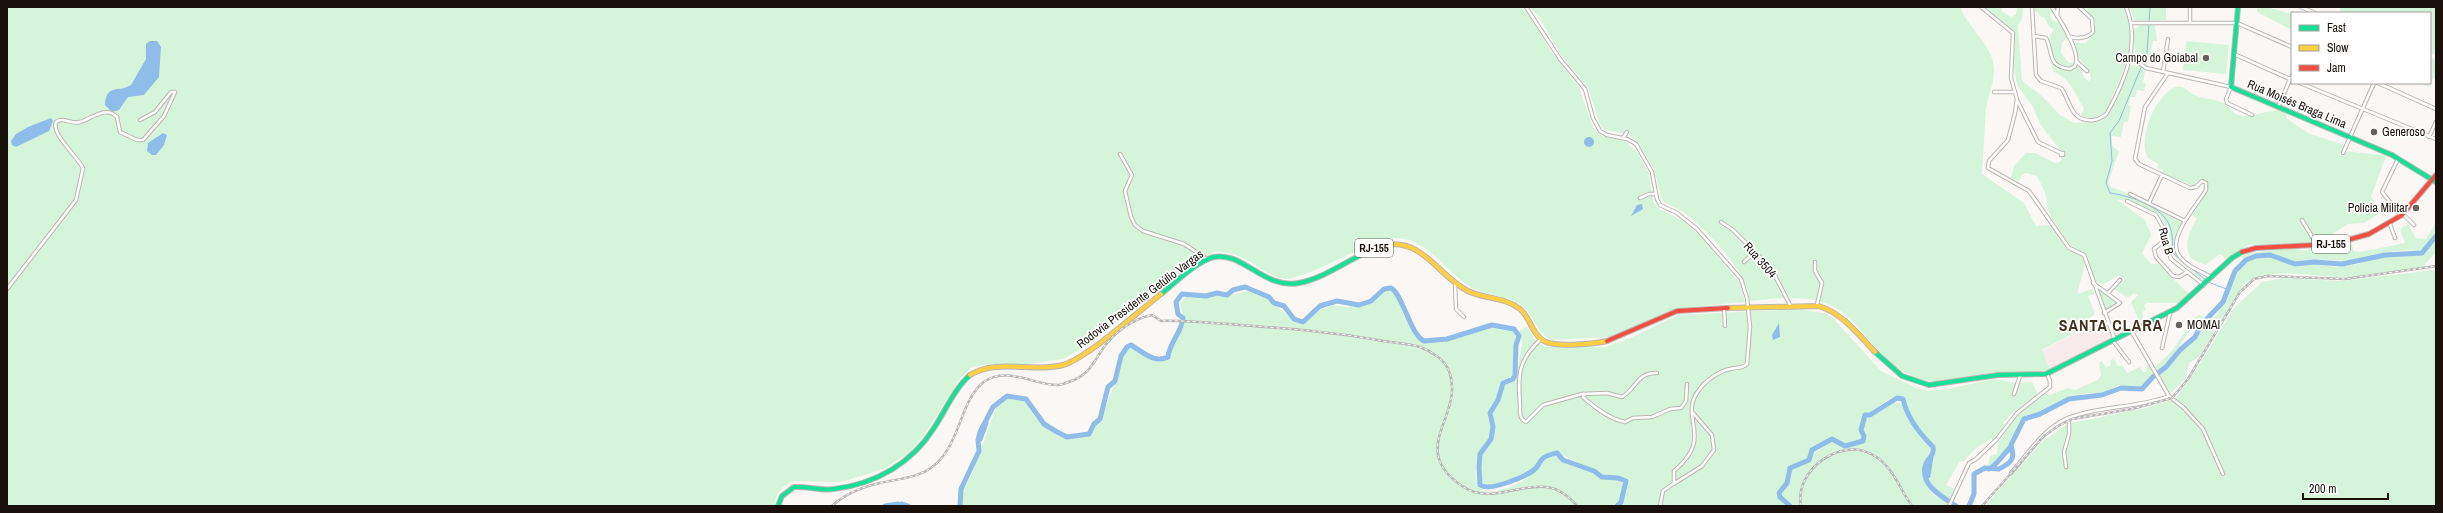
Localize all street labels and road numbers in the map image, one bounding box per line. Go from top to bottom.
street label: Rua Moisés Braga Lima [2245,76,2349,132]
street label: Rua B [2155,226,2178,257]
road number: RJ-155 [2312,235,2350,253]
road number: RJ-155 [1355,239,1393,257]
street label: Rua 3504 [1740,239,1780,282]
street label: Rodovia Presidente Getúlio Vargas [1073,246,1207,352]

